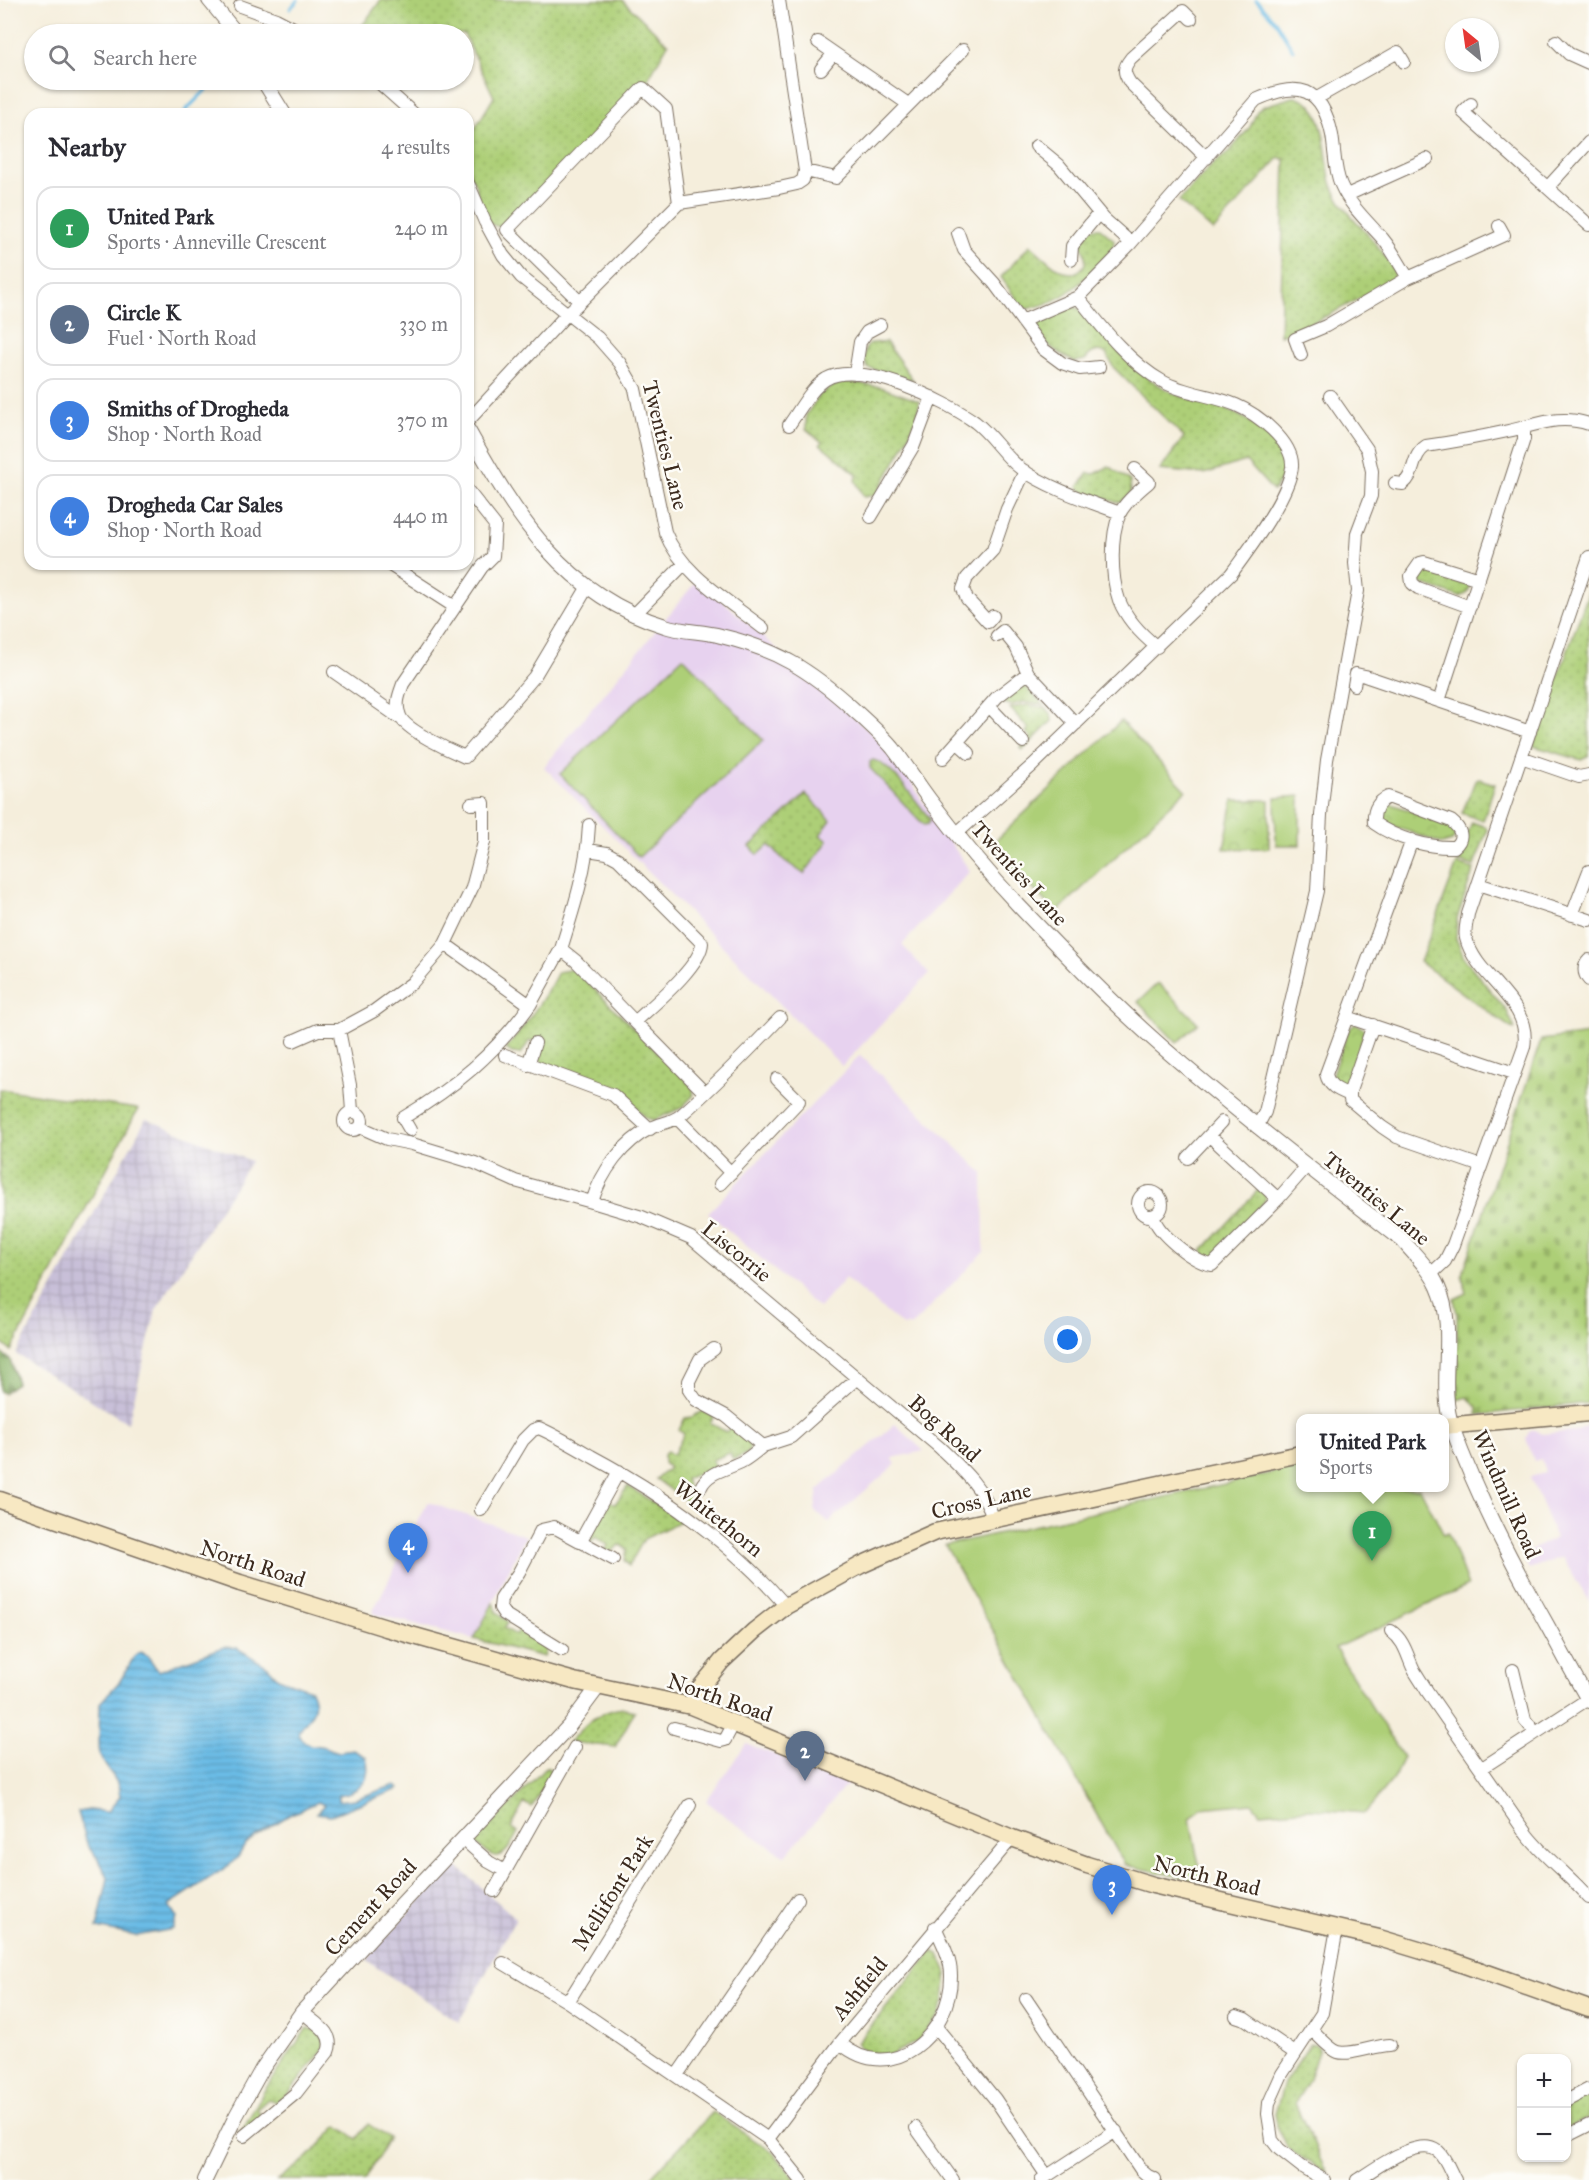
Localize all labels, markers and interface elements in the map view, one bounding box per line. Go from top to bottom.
north arrow [1445,18,1499,72]
search box [24,24,474,90]
icon: search [45,41,78,74]
text: Search here [93,44,197,71]
text: Nearby [48,131,126,163]
text: 4 results [381,135,450,159]
text: United Park [107,203,214,230]
text: 1 [66,216,73,240]
text: 240 m [394,216,448,240]
text: Sports · Anneville Crescent [107,230,327,254]
text: Circle K [107,299,181,326]
text: 2 [65,312,74,336]
text: 330 m [399,312,448,336]
text: Fuel · North Road [107,326,257,350]
street label: Twenties Lane [636,378,695,513]
text: Smiths of Drogheda [107,395,289,422]
text: 3 [66,408,74,432]
text: 370 m [397,408,448,432]
text: Shop · North Road [107,422,262,446]
text: Drogheda Car Sales [107,491,283,518]
text: 4 [64,504,75,528]
text: 440 m [393,504,448,528]
text: Shop · North Road [107,518,262,542]
street label: Twenties Lane [965,815,1074,932]
street label: Twenties Lane [1317,1146,1436,1251]
street label: Liscorrie [696,1215,777,1288]
your location [1053,1325,1082,1354]
street label: Bog Road [903,1389,986,1468]
popup [1296,1414,1449,1492]
street label: Windmill Road [1466,1426,1547,1563]
text: United Park [1319,1428,1426,1455]
text: Sports [1319,1455,1372,1479]
street label: Whitethorn [668,1474,769,1563]
street label: Cross Lane [928,1476,1034,1525]
pin: 1 [1352,1512,1392,1561]
pin: 4 [388,1524,428,1573]
street label: North Road [197,1534,309,1593]
street label: North Road [664,1667,776,1728]
pin: 2 [786,1732,824,1781]
street label: Mellifont Park [566,1828,659,1955]
street label: North Road [1151,1849,1263,1902]
street label: Cement Road [319,1853,422,1962]
pin: 3 [1092,1866,1132,1915]
street label: Ashfield [825,1951,893,2026]
map controls [1517,2054,1571,2162]
button: + [1517,2054,1571,2108]
button: − [1517,2108,1571,2162]

